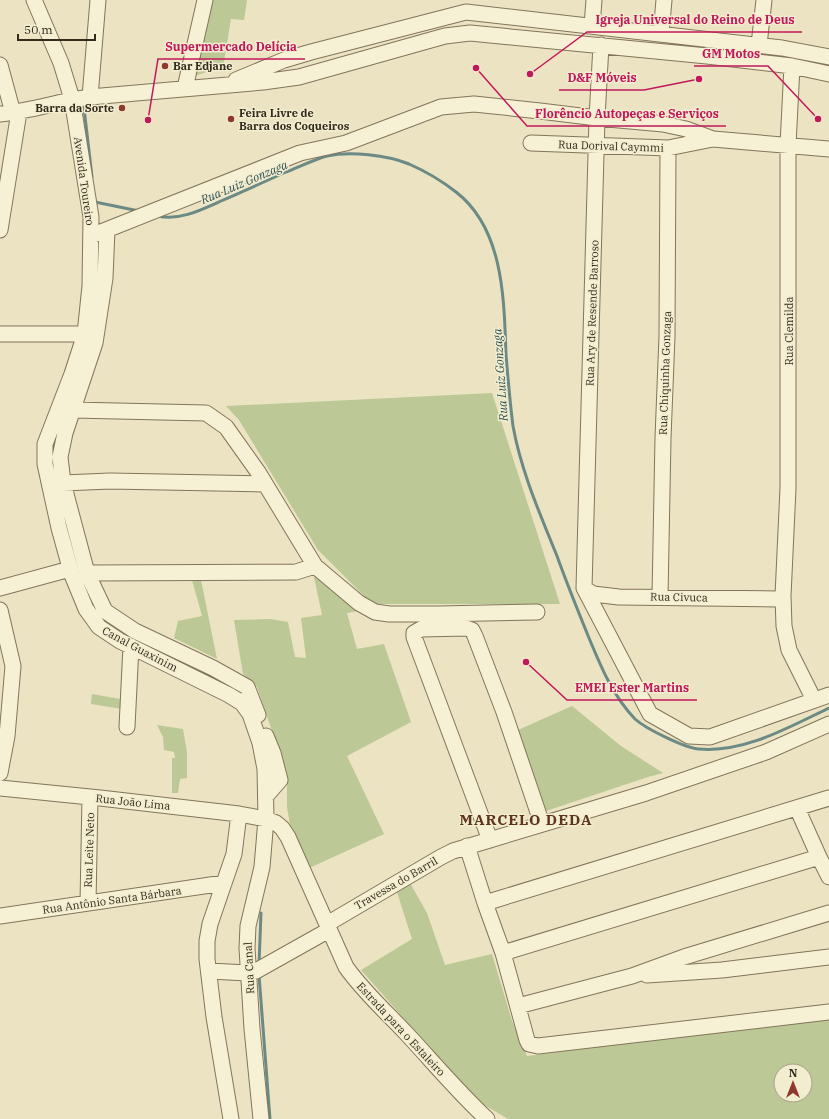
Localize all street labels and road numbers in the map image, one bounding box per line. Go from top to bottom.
street label: Avenida Toureiro [71,136,97,226]
street label: Rua Dorival Caymmi [558,137,665,155]
street label: Rua Ary de Resende Barroso [582,240,602,386]
street label: Rua Clemilda [782,297,796,365]
street label: Rua Chiquinha Gonzaga [656,311,674,435]
street label: Rua Civuca [650,589,708,605]
street label: Canal Guaxinim [100,623,181,675]
street label: Rua João Lima [95,791,171,813]
street label: Rua Leite Neto [81,812,97,888]
street label: Travessa do Barril [352,853,440,913]
street label: Rua Antônio Santa Bárbara [42,883,182,917]
street label: Rua Canal [241,942,257,994]
street label: Estrada para o Estaleiro [354,979,448,1079]

